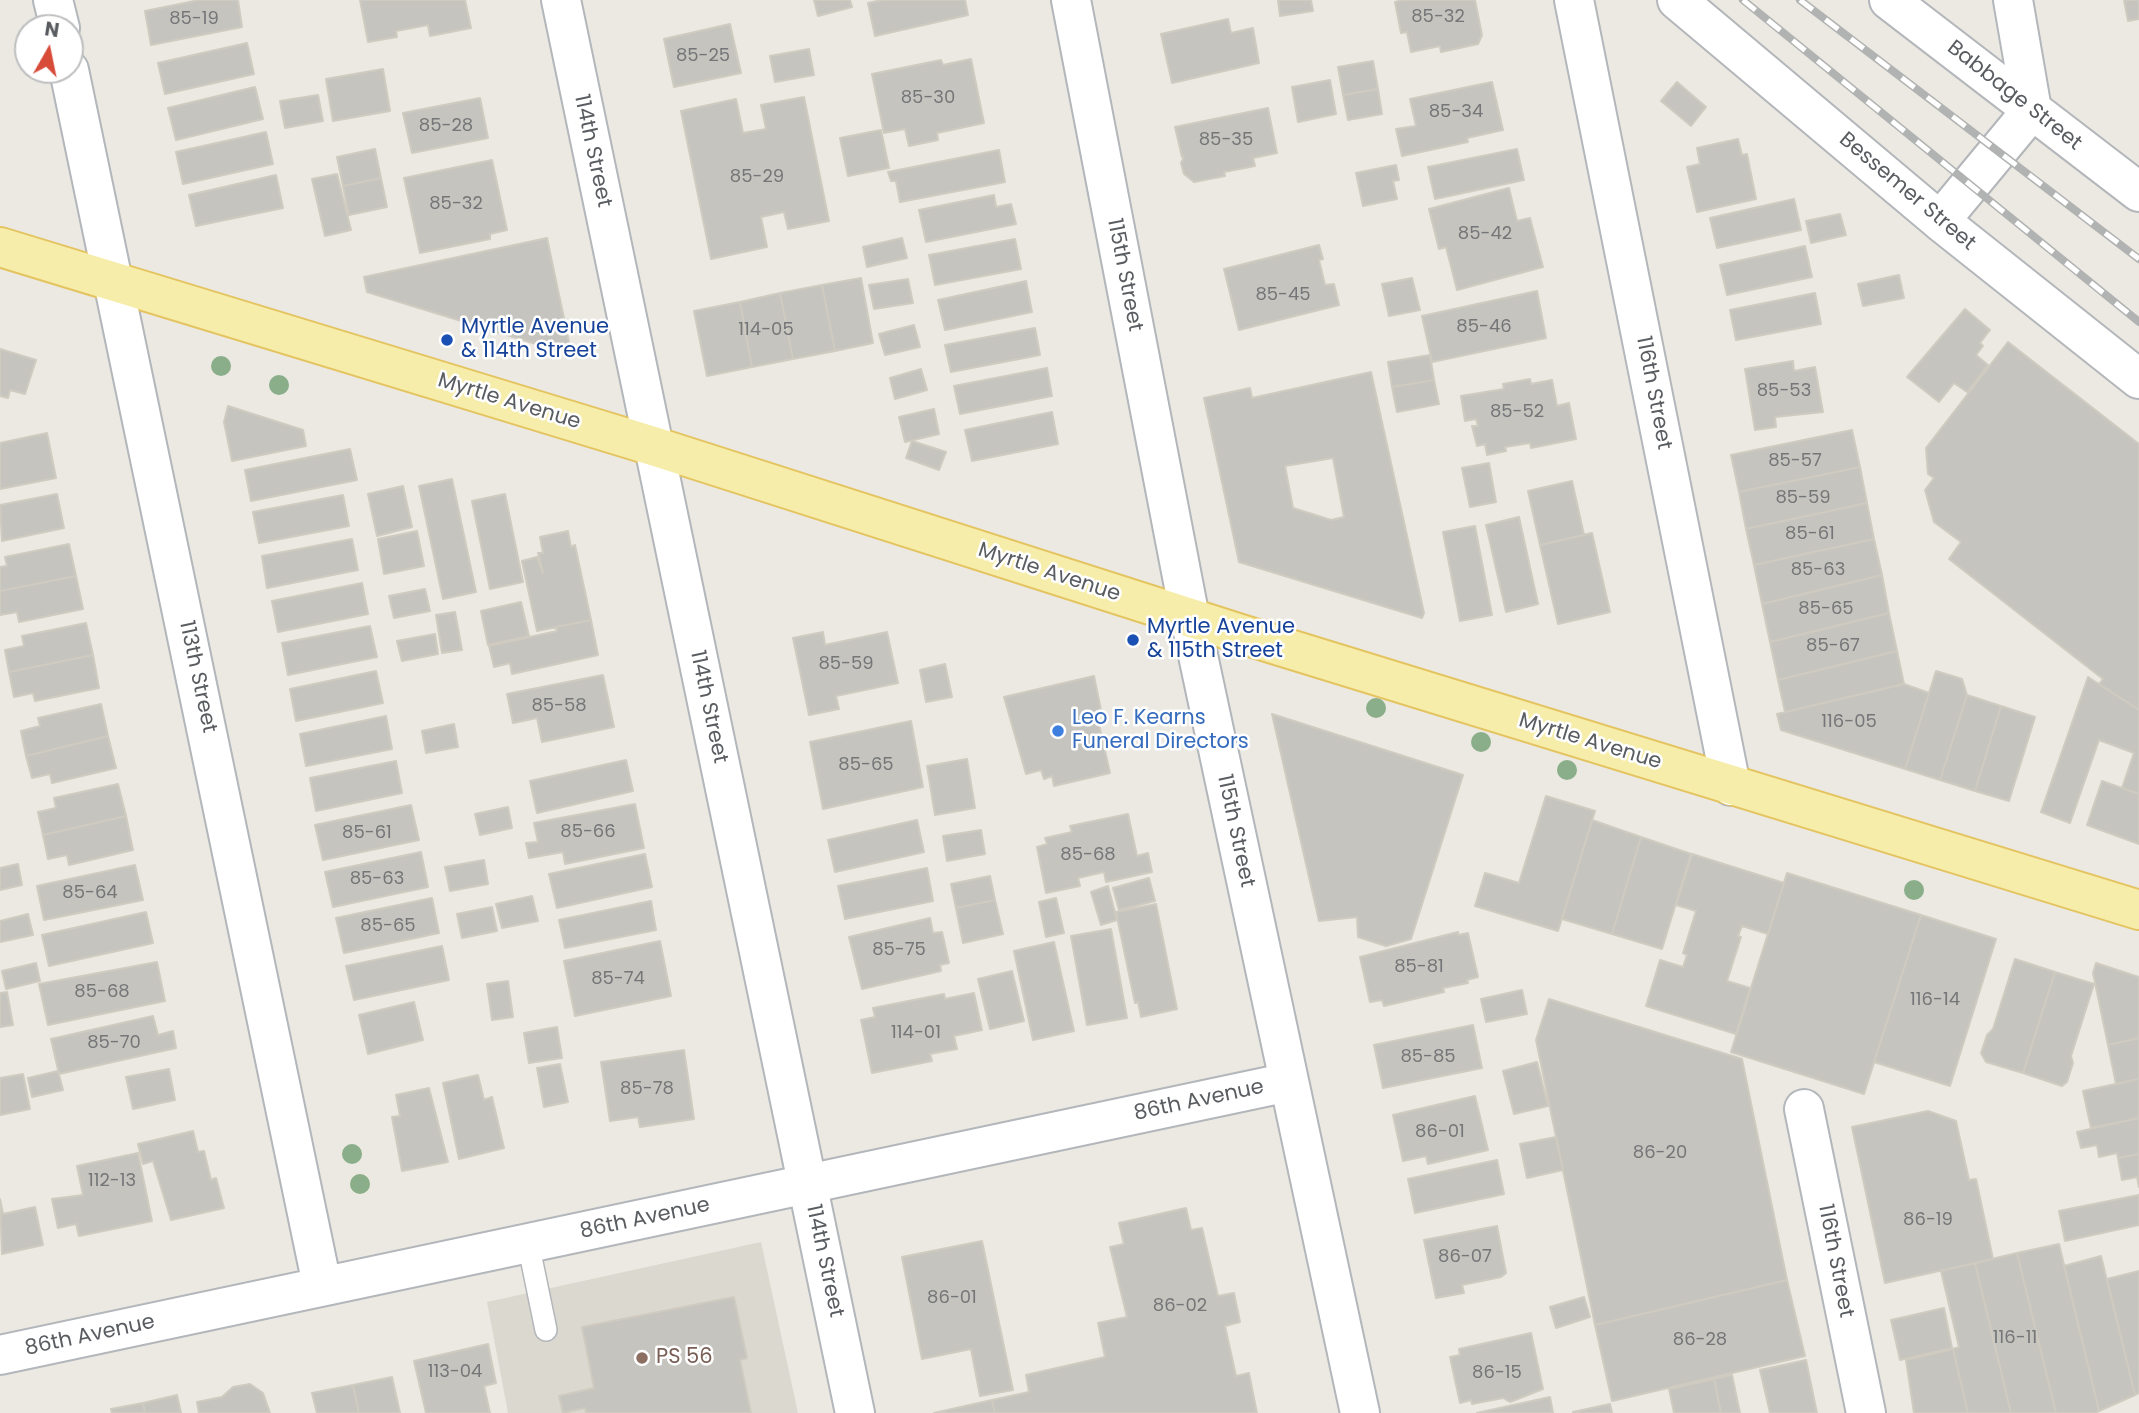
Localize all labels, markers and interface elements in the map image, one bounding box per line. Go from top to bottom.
house number: 85-32 [1411,6,1465,28]
house number: 85-19 [169,8,219,30]
north arrow [14,14,84,84]
text: N [43,15,61,44]
street label: Babbage Street [1942,36,2086,156]
house number: 85-25 [676,45,730,67]
house number: 85-30 [901,87,955,109]
street label: 114th Street [568,92,616,210]
house number: 85-34 [1429,101,1483,123]
house number: 85-28 [419,115,473,137]
street label: Bessemer Street [1834,128,1980,256]
house number: 85-35 [1199,129,1253,151]
house number: 85-29 [730,166,784,188]
house number: 85-32 [429,193,483,215]
street label: 115th Street [1101,216,1147,334]
house number: 85-42 [1458,223,1512,245]
house number: 85-45 [1255,284,1311,306]
place label: Myrtle Avenue & 114th Street [461,315,609,365]
house number: 85-46 [1456,316,1512,338]
house number: 114-05 [738,319,794,341]
marker: Myrtle Avenue & 114th Street [439,332,455,348]
street label: 116th Street [1630,334,1676,452]
street label: Myrtle Avenue [435,368,583,436]
house number: 85-53 [1757,380,1811,402]
house number: 85-52 [1490,401,1544,423]
house number: 85-57 [1768,450,1822,472]
house number: 85-59 [1775,487,1831,509]
house number: 85-61 [1785,523,1835,545]
street label: Myrtle Avenue [975,538,1123,608]
house number: 85-63 [1791,559,1845,581]
house number: 85-65 [1798,598,1854,620]
place label: Myrtle Avenue & 115th Street [1147,615,1295,665]
street label: 113th Street [173,619,221,735]
marker: Myrtle Avenue & 115th Street [1125,632,1141,648]
house number: 85-67 [1806,635,1860,657]
street label: 114th Street [684,648,732,766]
house number: 85-59 [818,653,874,675]
house number: 85-58 [531,695,587,717]
place label: Leo F. Kearns Funeral Directors [1072,706,1249,756]
street label: Myrtle Avenue [1516,708,1664,776]
house number: 116-05 [1821,711,1877,733]
marker: Leo F. Kearns Funeral Directors [1050,723,1066,739]
house number: 85-65 [838,754,894,776]
street label: 115th Street [1211,772,1259,890]
house number: 85-66 [560,821,616,843]
house number: 85-61 [342,822,392,844]
house number: 85-68 [1060,844,1116,866]
house number: 85-63 [350,868,404,890]
house number: 85-64 [62,882,118,904]
house number: 85-65 [360,915,416,937]
house number: 85-75 [872,939,926,961]
house number: 85-81 [1394,956,1444,978]
house number: 85-74 [591,968,645,990]
house number: 85-68 [74,981,130,1003]
house number: 116-14 [1910,989,1960,1011]
house number: 114-01 [891,1022,941,1044]
house number: 85-70 [87,1032,141,1054]
house number: 85-85 [1400,1046,1456,1068]
street label: 86th Avenue [1132,1075,1266,1127]
house number: 85-78 [620,1078,674,1100]
house number: 86-01 [1415,1121,1465,1143]
house number: 86-20 [1633,1142,1687,1164]
house number: 112-13 [88,1170,136,1192]
street label: 86th Avenue [578,1193,712,1245]
street label: 114th Street [800,1202,848,1320]
street label: 116th Street [1812,1202,1858,1320]
house number: 86-19 [1903,1209,1953,1231]
house number: 86-07 [1438,1246,1492,1268]
house number: 86-01 [927,1287,977,1309]
house number: 86-02 [1153,1295,1207,1317]
street label: 86th Avenue [23,1310,157,1362]
house number: 116-11 [1993,1327,2037,1349]
house number: 86-28 [1673,1329,1727,1351]
place label: PS 56 [656,1345,713,1371]
marker: PS 56 [634,1350,650,1366]
house number: 113-04 [428,1361,482,1383]
house number: 86-15 [1472,1362,1522,1384]

